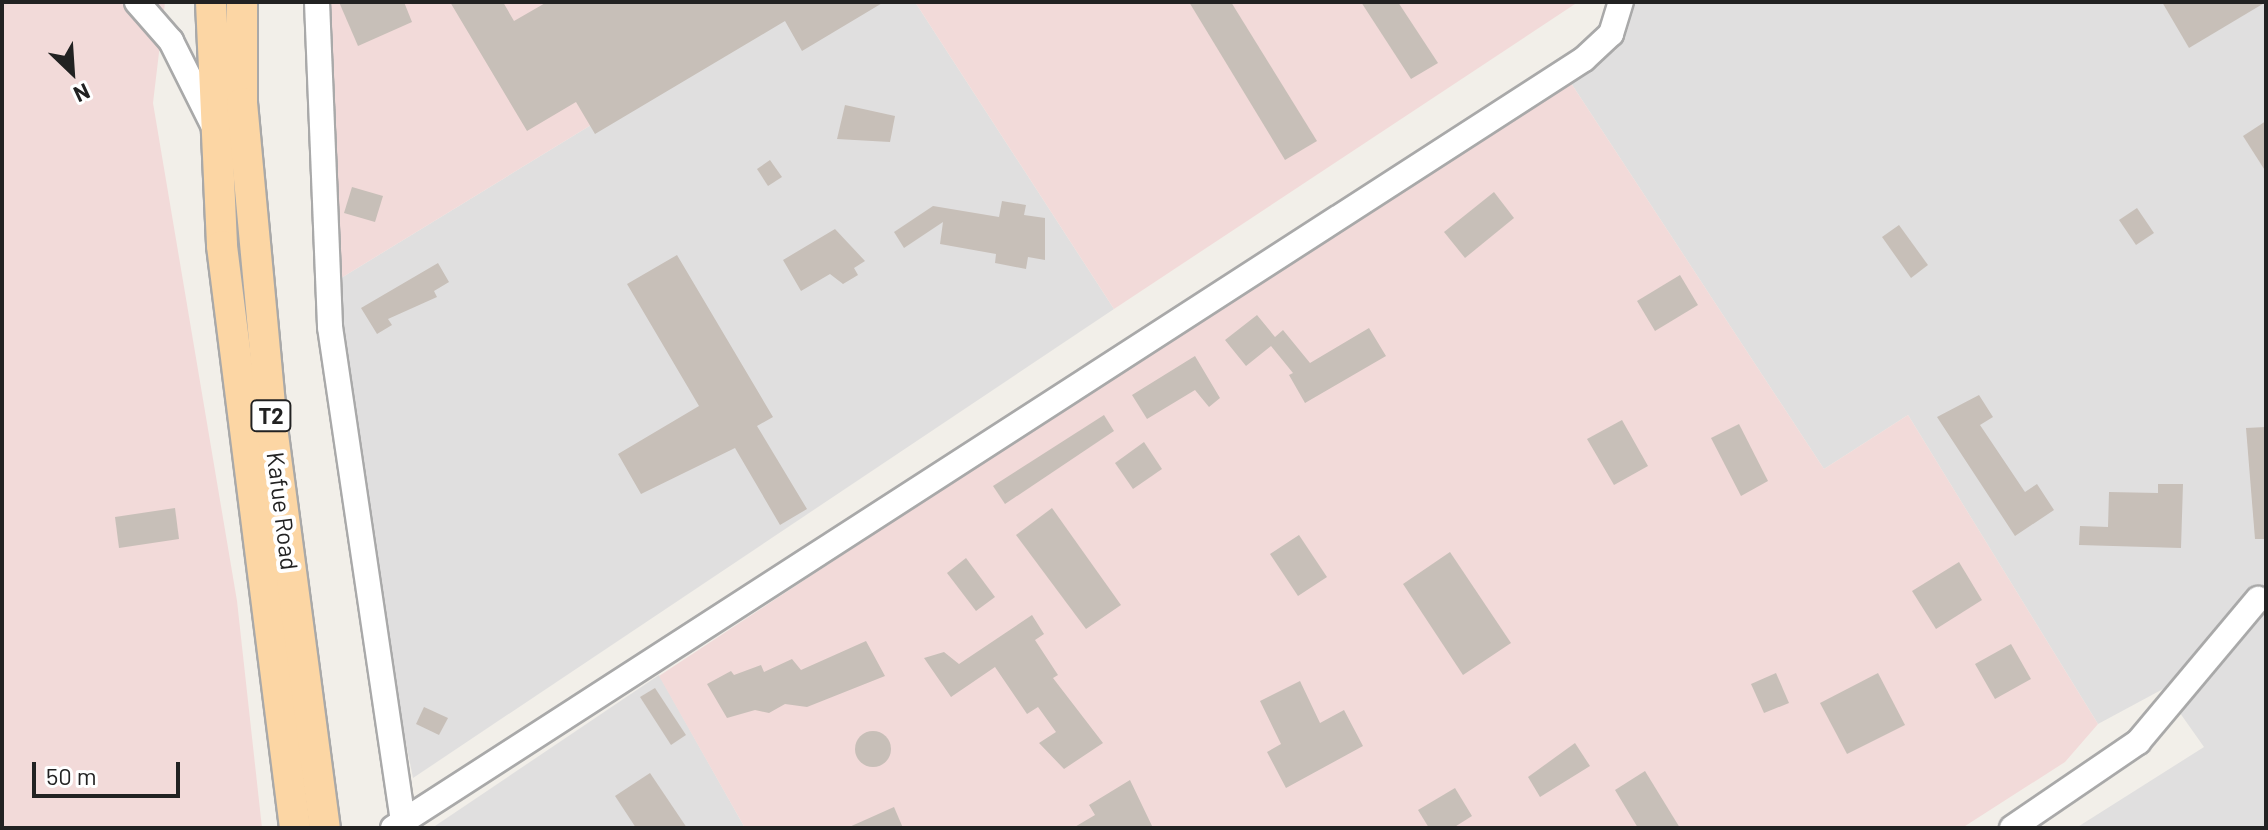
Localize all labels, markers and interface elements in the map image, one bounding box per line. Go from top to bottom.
north arrow [32,32,112,112]
text: N [70,79,94,109]
road number: T2 [249,398,293,434]
street label: Kafue Road [261,450,305,572]
scale bar [36,746,184,796]
text: 50 m [46,761,97,790]

